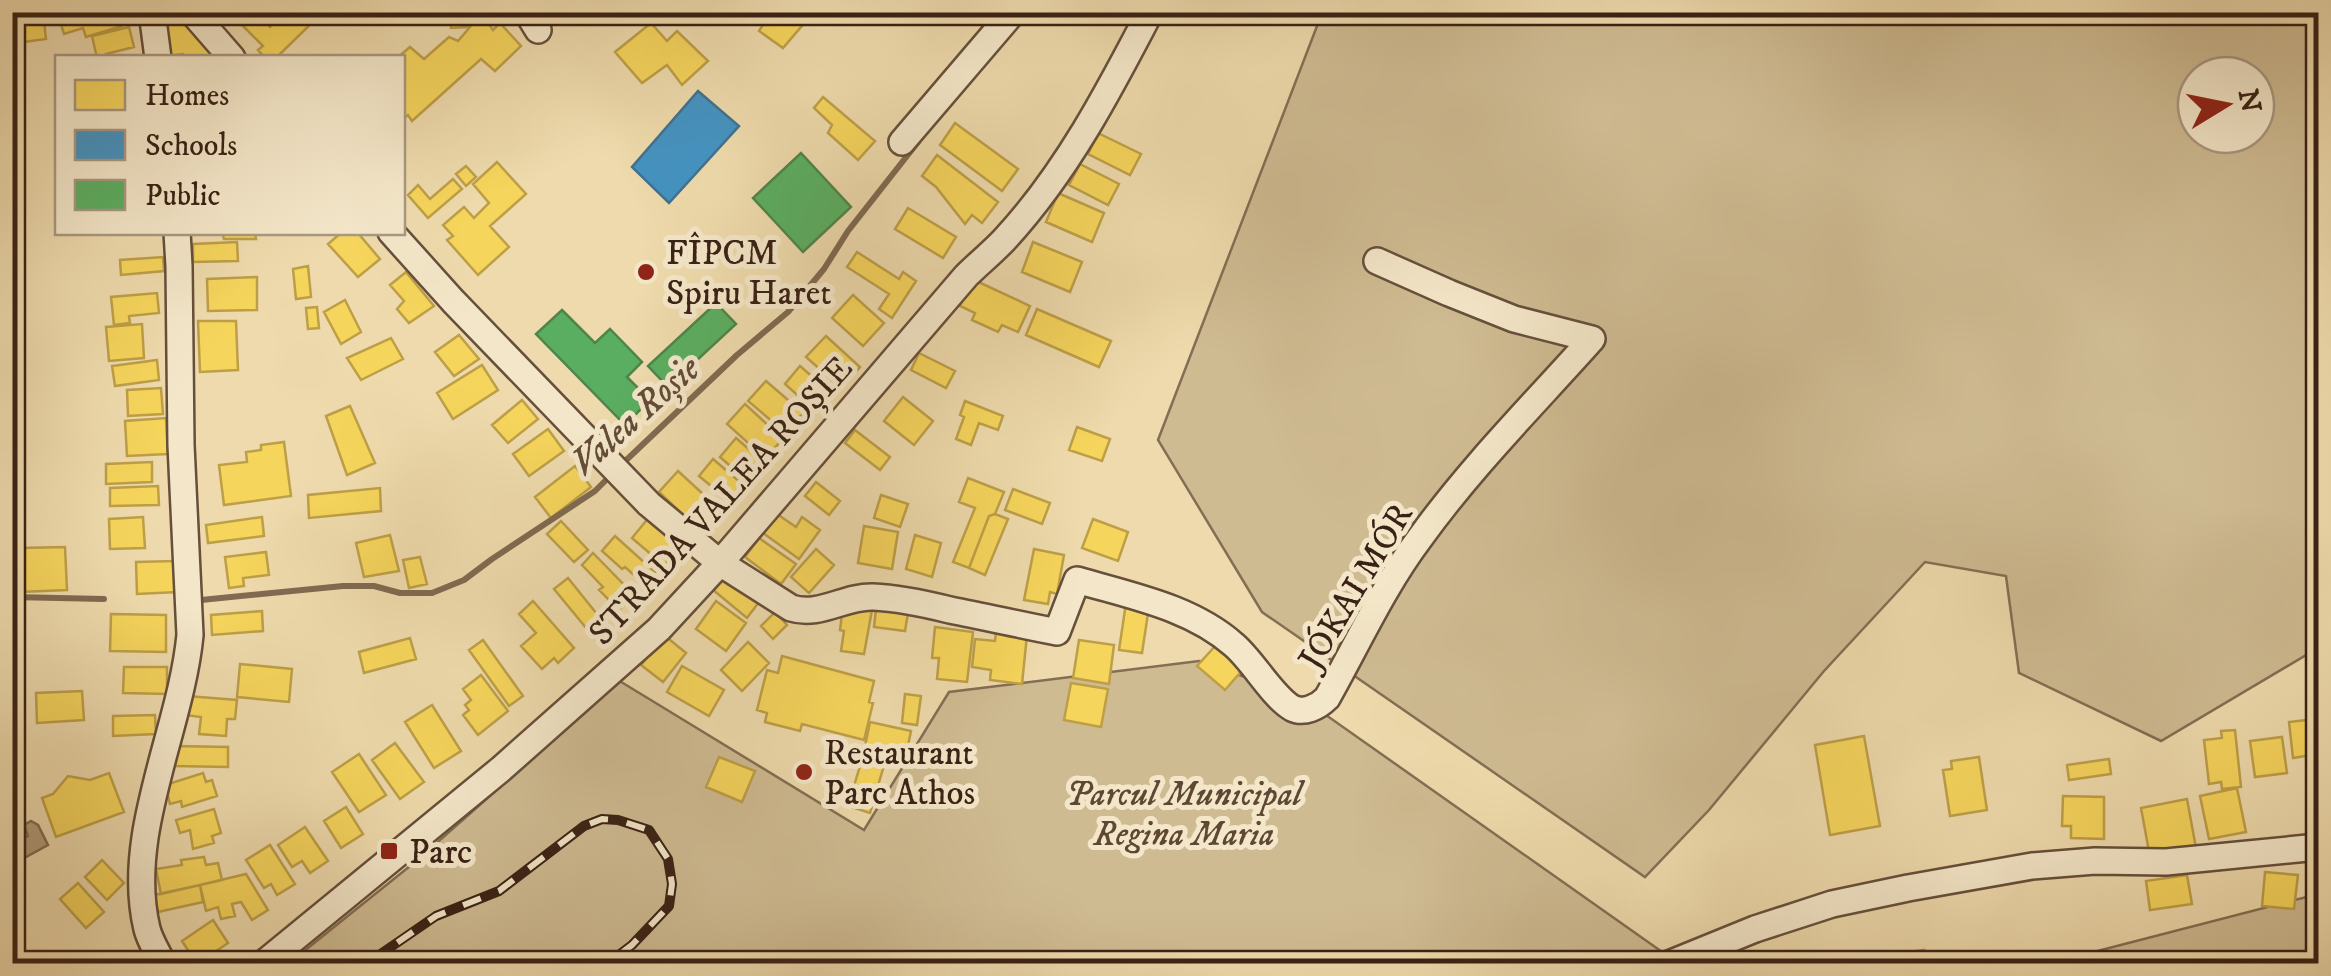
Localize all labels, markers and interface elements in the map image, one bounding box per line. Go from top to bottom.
legend [55,55,405,235]
north arrow [2176,55,2276,155]
text: Homes [145,78,229,115]
text: N [2230,87,2268,115]
text: Schools [145,128,237,165]
text: Public [145,178,221,215]
place label: FÎPCM Spiru Haret [666,231,831,316]
marker: FÎPCM Spiru Haret [635,261,657,283]
water label: Valea Roșie [560,345,711,487]
street label: STRADA VALEA ROȘIE [580,348,863,655]
street label: JÓKAI MÓR [1288,495,1424,681]
place label: Restaurant Parc Athos [824,732,975,816]
marker: Restaurant Parc Athos [793,761,815,783]
park label: Parcul Municipal Regina Maria [1066,773,1306,857]
place label: Parc [409,831,472,875]
marker: Parc [378,840,400,862]

